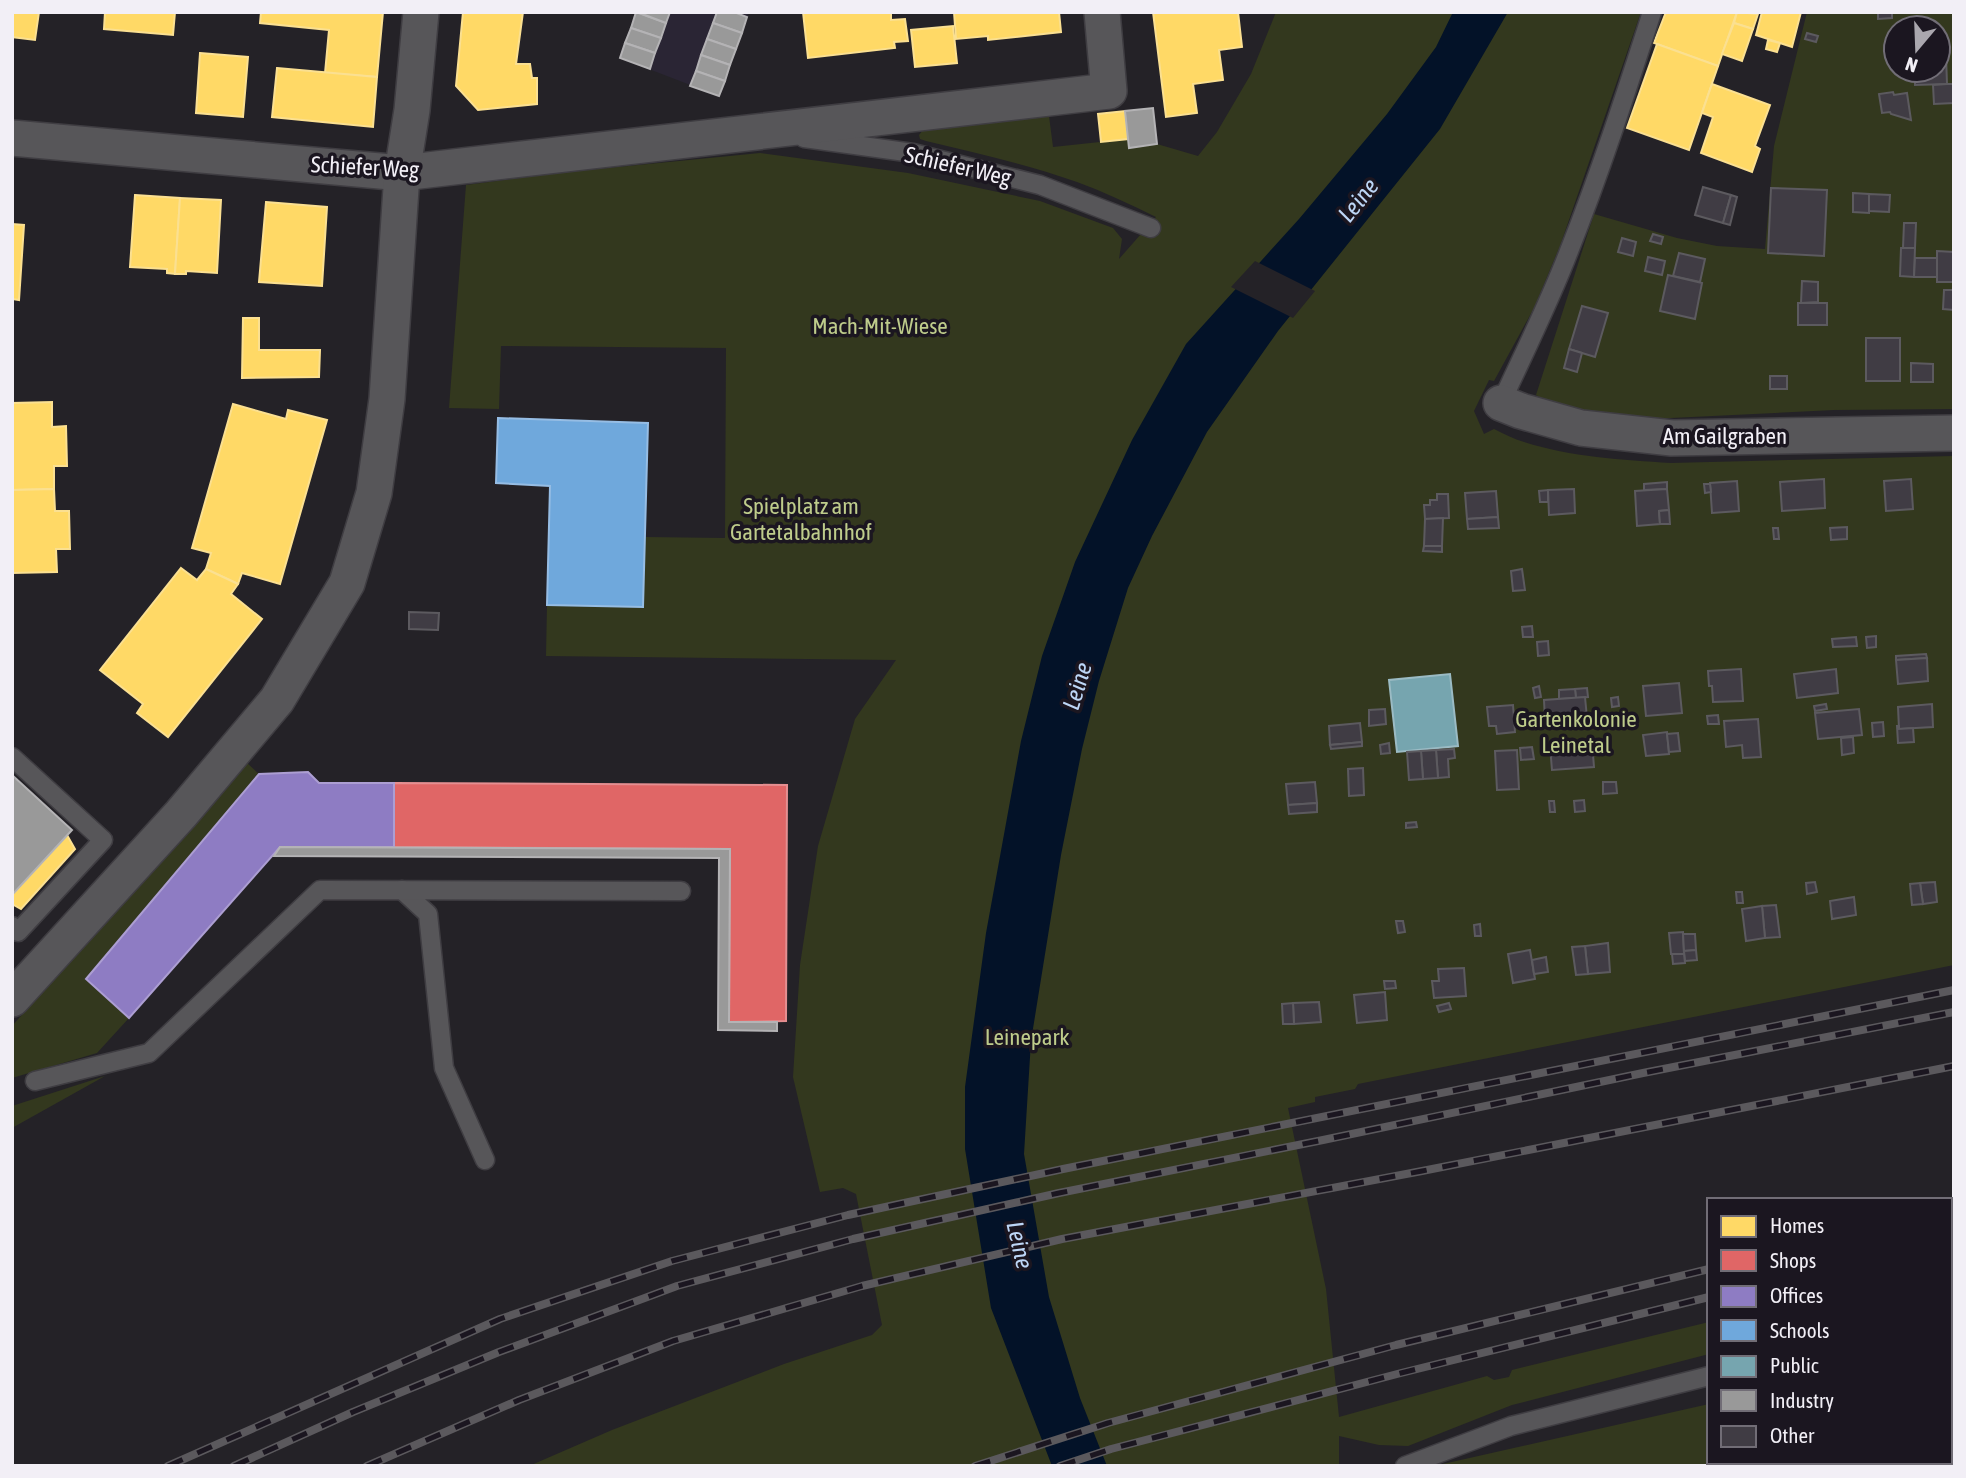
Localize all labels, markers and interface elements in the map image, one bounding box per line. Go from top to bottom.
north arrow [1882,14,1952,84]
text: N [1903,53,1920,77]
street label: Schiefer Weg [902,141,1014,191]
street label: Schiefer Weg [310,151,420,183]
water label: Leine [1332,173,1384,227]
park label: Mach-Mit-Wiese [812,313,948,339]
street label: Am Gailgraben [1663,423,1787,449]
park label: Spielplatz am Gartetalbahnhof [730,493,872,545]
water label: Leine [1057,659,1097,713]
park label: Gartenkolonie Leinetal [1515,706,1637,758]
park label: Leinepark [985,1024,1069,1050]
legend [1707,1198,1952,1464]
text: Homes [1770,1213,1824,1237]
water label: Leine [1001,1218,1039,1272]
text: Shops [1770,1248,1816,1272]
text: Offices [1770,1283,1823,1307]
text: Schools [1770,1318,1830,1342]
text: Public [1770,1353,1819,1377]
text: Industry [1770,1388,1834,1412]
text: Other [1770,1423,1815,1447]

